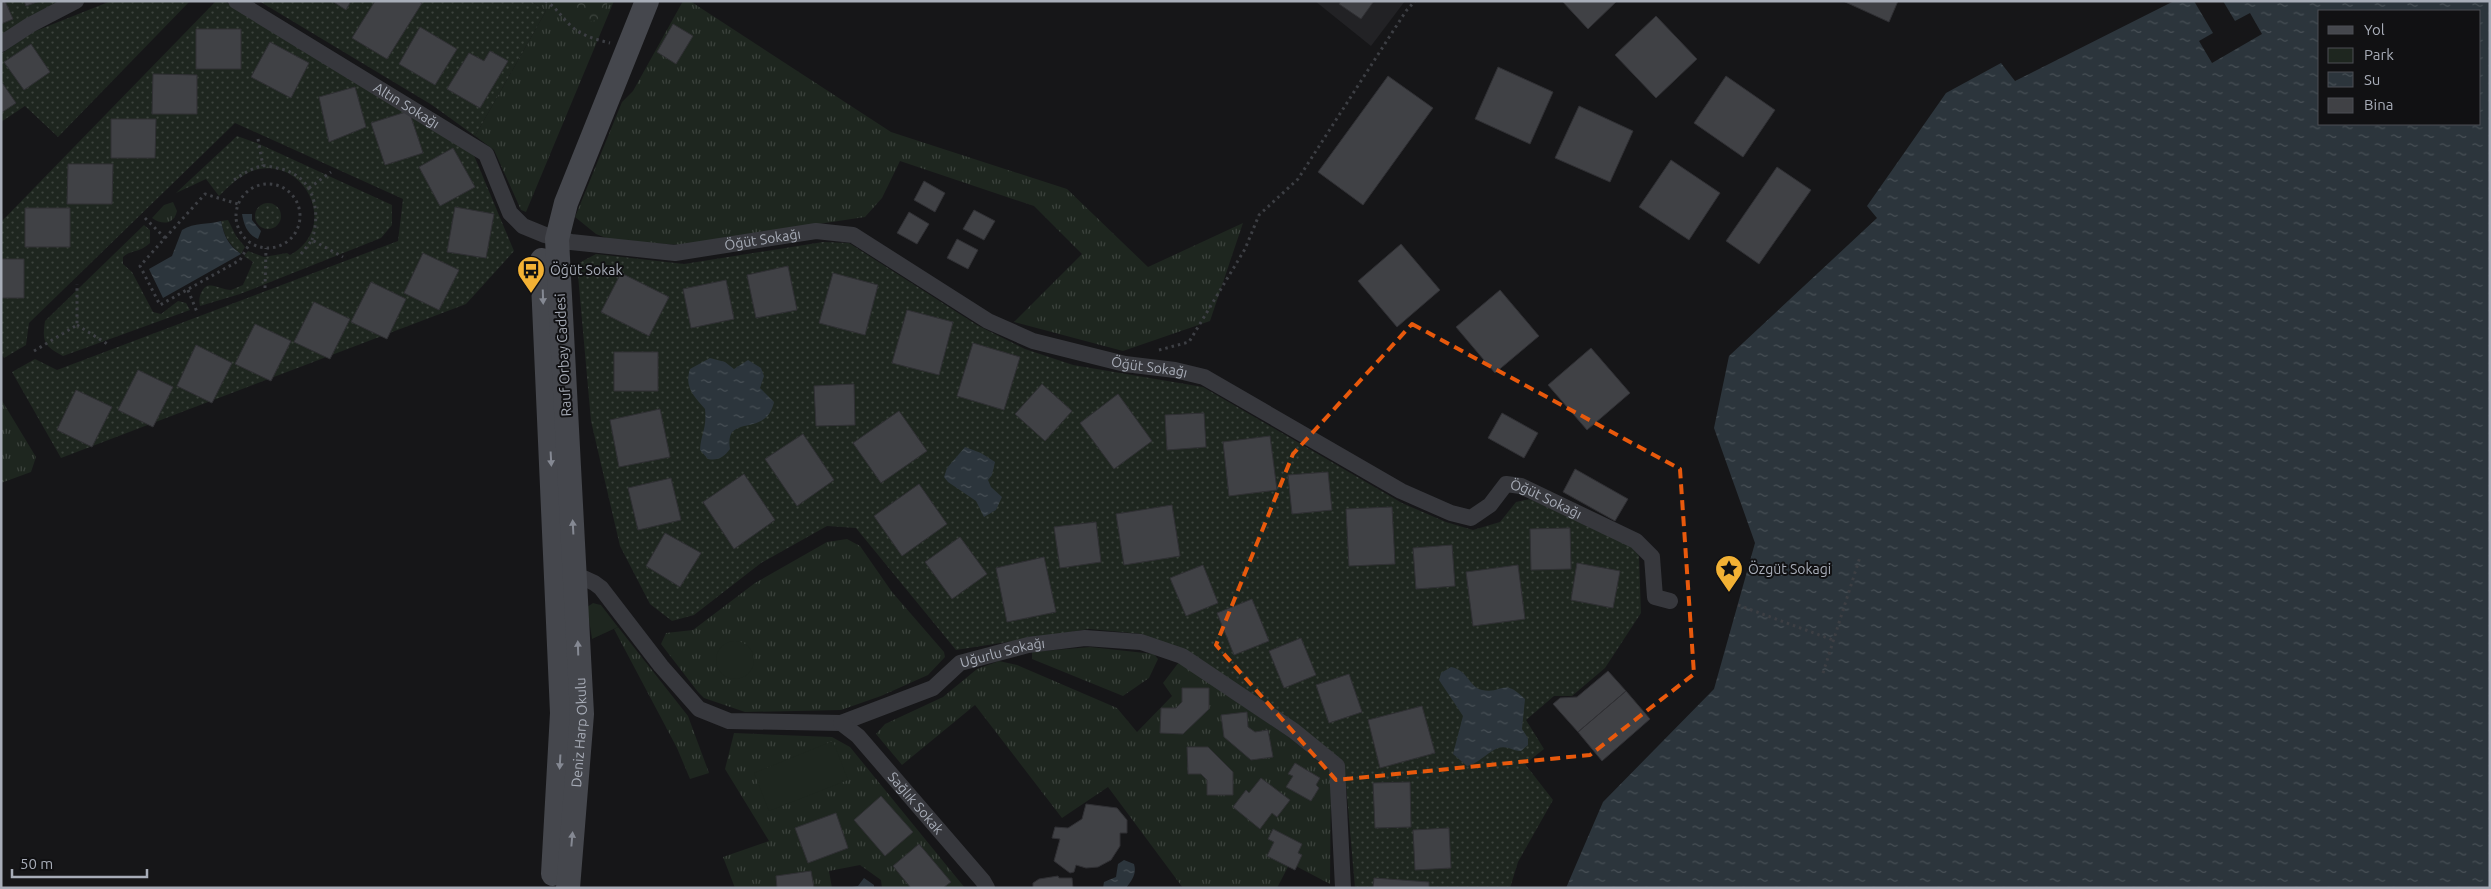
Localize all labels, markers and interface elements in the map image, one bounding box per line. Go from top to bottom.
legend [2318,10,2481,125]
text: Yol [2364,21,2385,38]
text: Park [2364,46,2394,63]
text: Su [2364,71,2380,88]
street label: Altın Sokağı [371,79,442,132]
text: Bina [2364,96,2393,113]
street label: Öğüt Sokağı [723,226,802,253]
bus stop icon: Öğüt Sokak [516,255,546,294]
place label: Öğüt Sokak [550,261,622,278]
one-way arrow [539,289,547,305]
street label: Rauf Orbay Caddesi [552,293,574,417]
street label: Öğüt Sokağı [1109,352,1189,381]
one-way arrow [548,451,556,467]
street label: Öğüt Sokağı [1509,476,1584,522]
one-way arrow [568,518,576,534]
place icon: Özgüt Sokagi [1714,554,1744,593]
place label: Özgüt Sokagi [1748,560,1831,577]
street label: Uğurlu Sokağı [958,635,1046,671]
one-way arrow [573,640,581,656]
street label: Deniz Harp Okulu [568,677,590,788]
one-way arrow [555,754,563,770]
street label: Sağlık Sokak [885,769,947,837]
one-way arrow [568,831,576,847]
scale bar [12,846,148,878]
text: 50 m [20,855,53,872]

